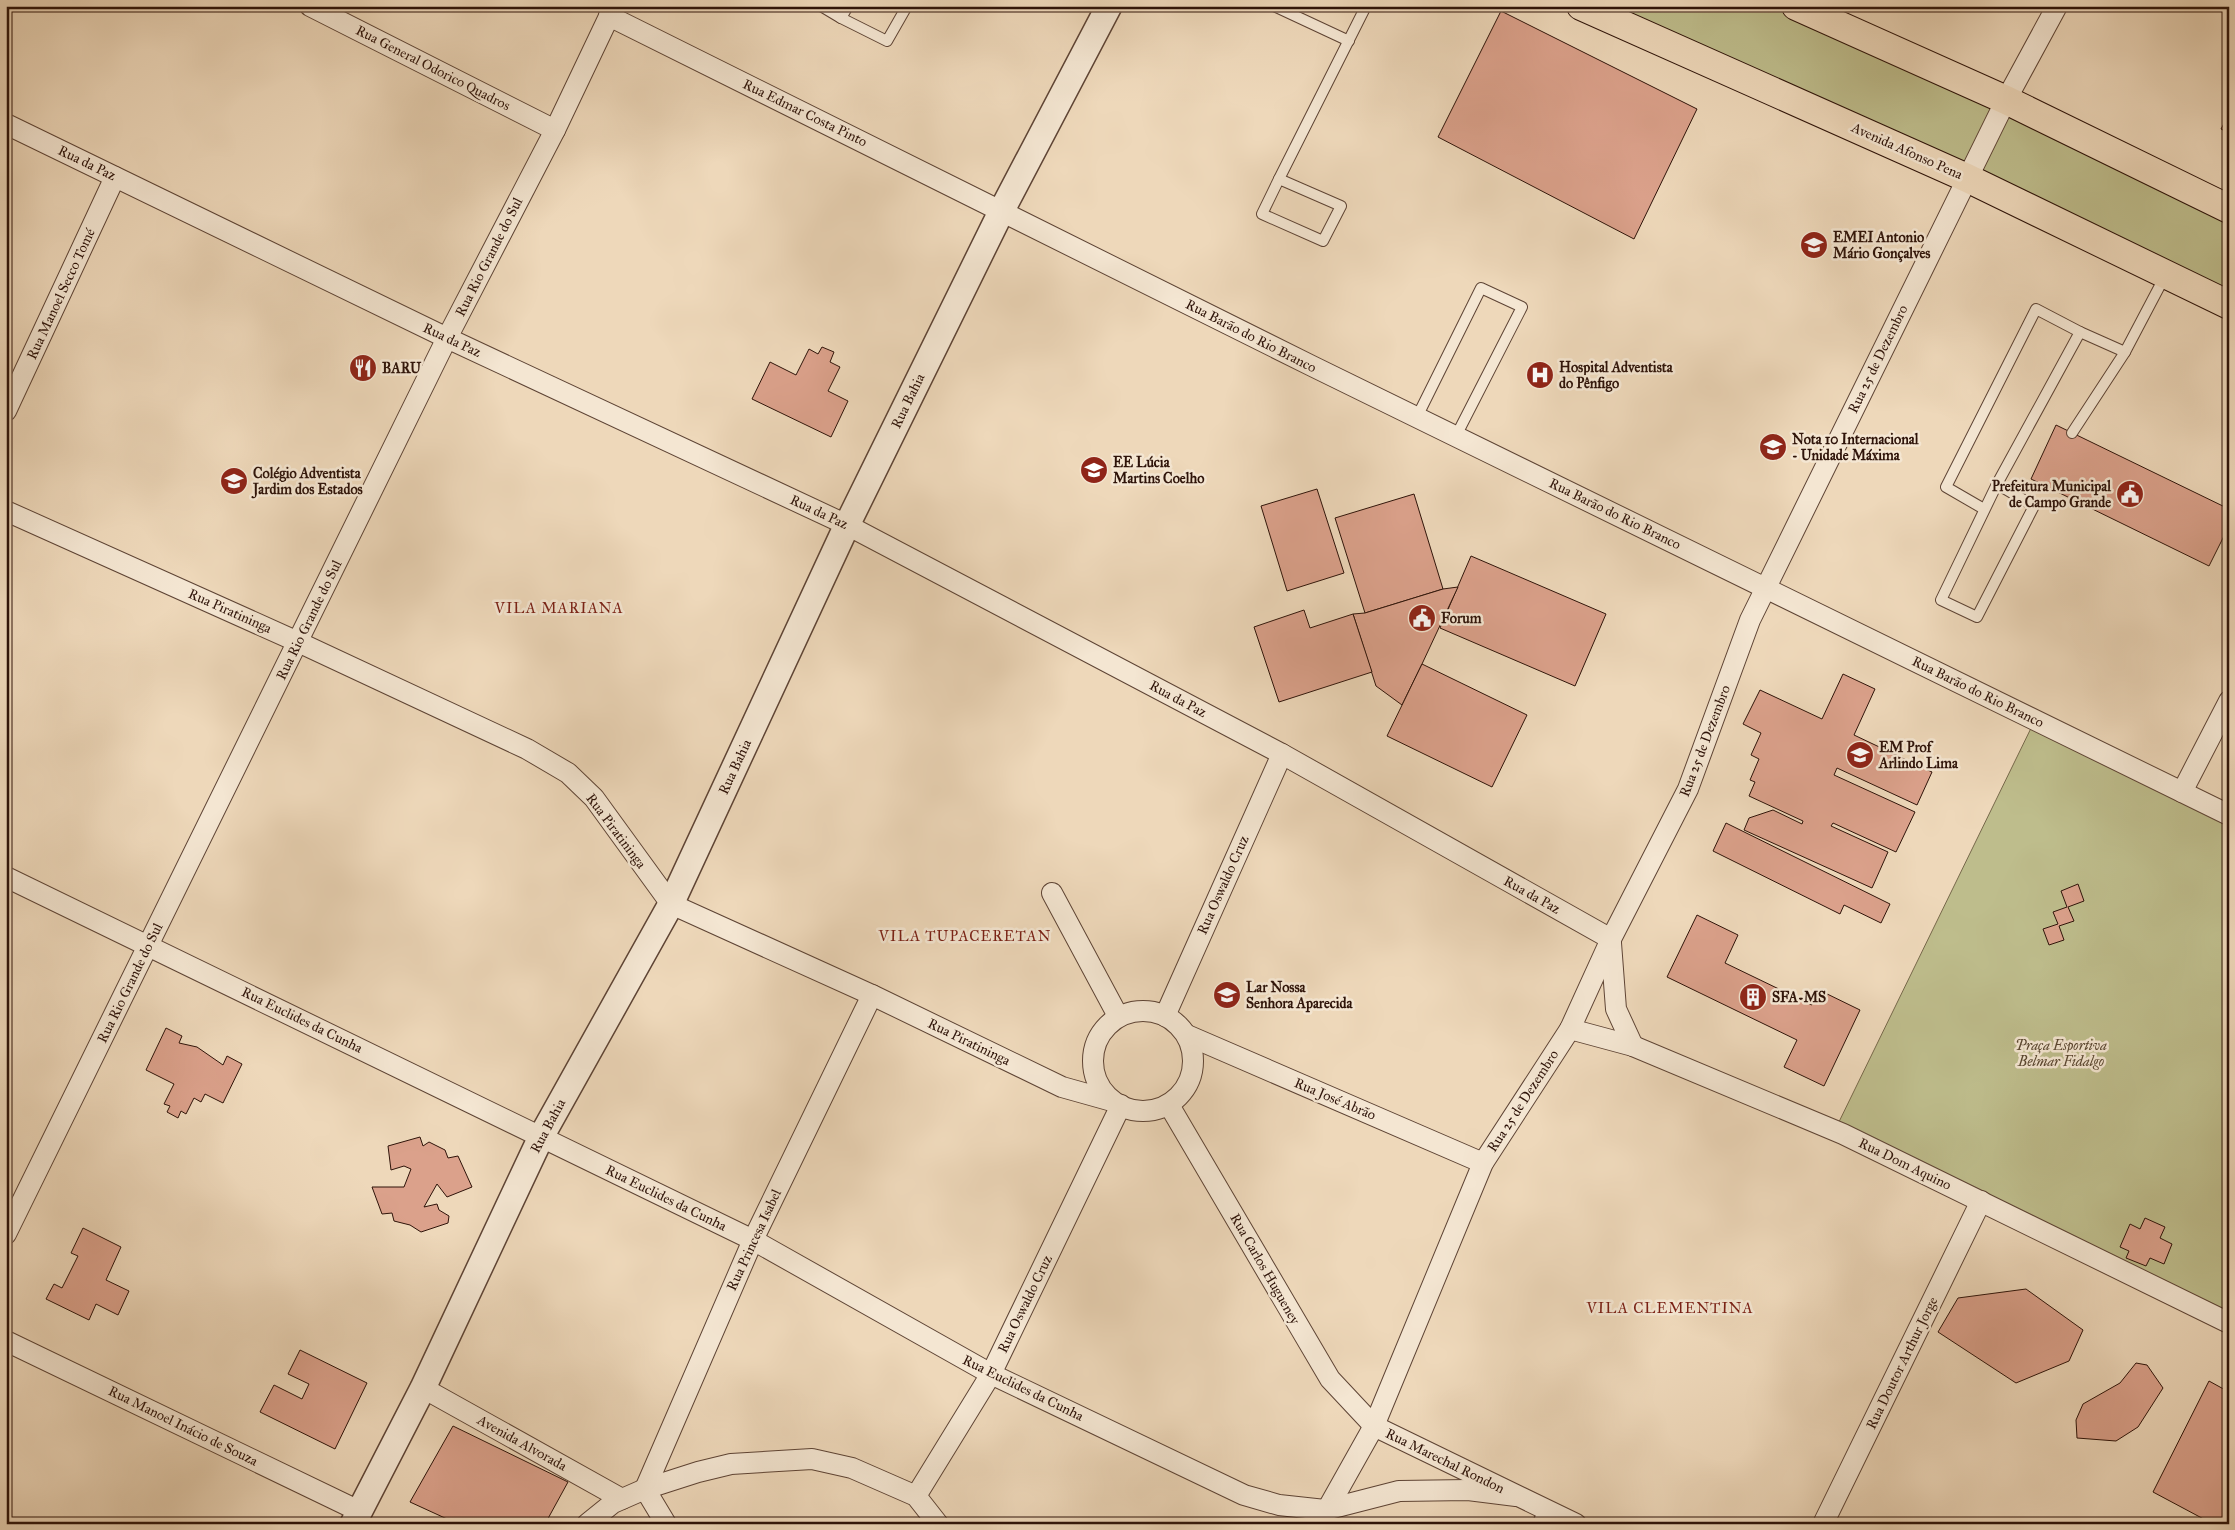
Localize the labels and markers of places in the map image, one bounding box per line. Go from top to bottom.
place label: EMEI Antonio Mário Gonçalves [1833,229,1930,263]
school or university icon: EMEI Antonio Mário Gonçalves [1799,230,1829,260]
restaurant icon: BARU [348,353,378,383]
place label: Hospital Adventista do Pênfigo [1559,359,1674,393]
place label: BARU [382,360,422,377]
hospital icon: Hospital Adventista do Pênfigo [1525,360,1555,390]
place label: Nota 10 Internacional - Unidade Máxima [1792,431,1920,464]
school or university icon: Nota 10 Internacional - Unidade Máxima [1758,432,1788,462]
place label: EE Lúcia Martins Coelho [1113,454,1204,487]
school or university icon: EE Lúcia Martins Coelho [1079,455,1109,485]
place label: Colégio Adventista Jardim dos Estados [251,465,363,499]
school or university icon: Colégio Adventista Jardim dos Estados [219,466,249,496]
place label: Prefeitura Municipal de Campo Grande [1992,478,2112,512]
public building icon: Prefeitura Municipal de Campo Grande [2115,479,2145,509]
public building icon: Forum [1407,603,1437,633]
place label: Forum [1441,610,1482,627]
place label: EM Prof Arlindo Lima [1878,739,1959,772]
school or university icon: EM Prof Arlindo Lima [1845,740,1875,770]
place label: Lar Nossa Senhora Aparecida [1246,979,1354,1013]
school or university icon: Lar Nossa Senhora Aparecida [1212,980,1242,1010]
building icon: SFA-MS [1738,982,1768,1012]
place label: SFA-MS [1772,989,1826,1006]

